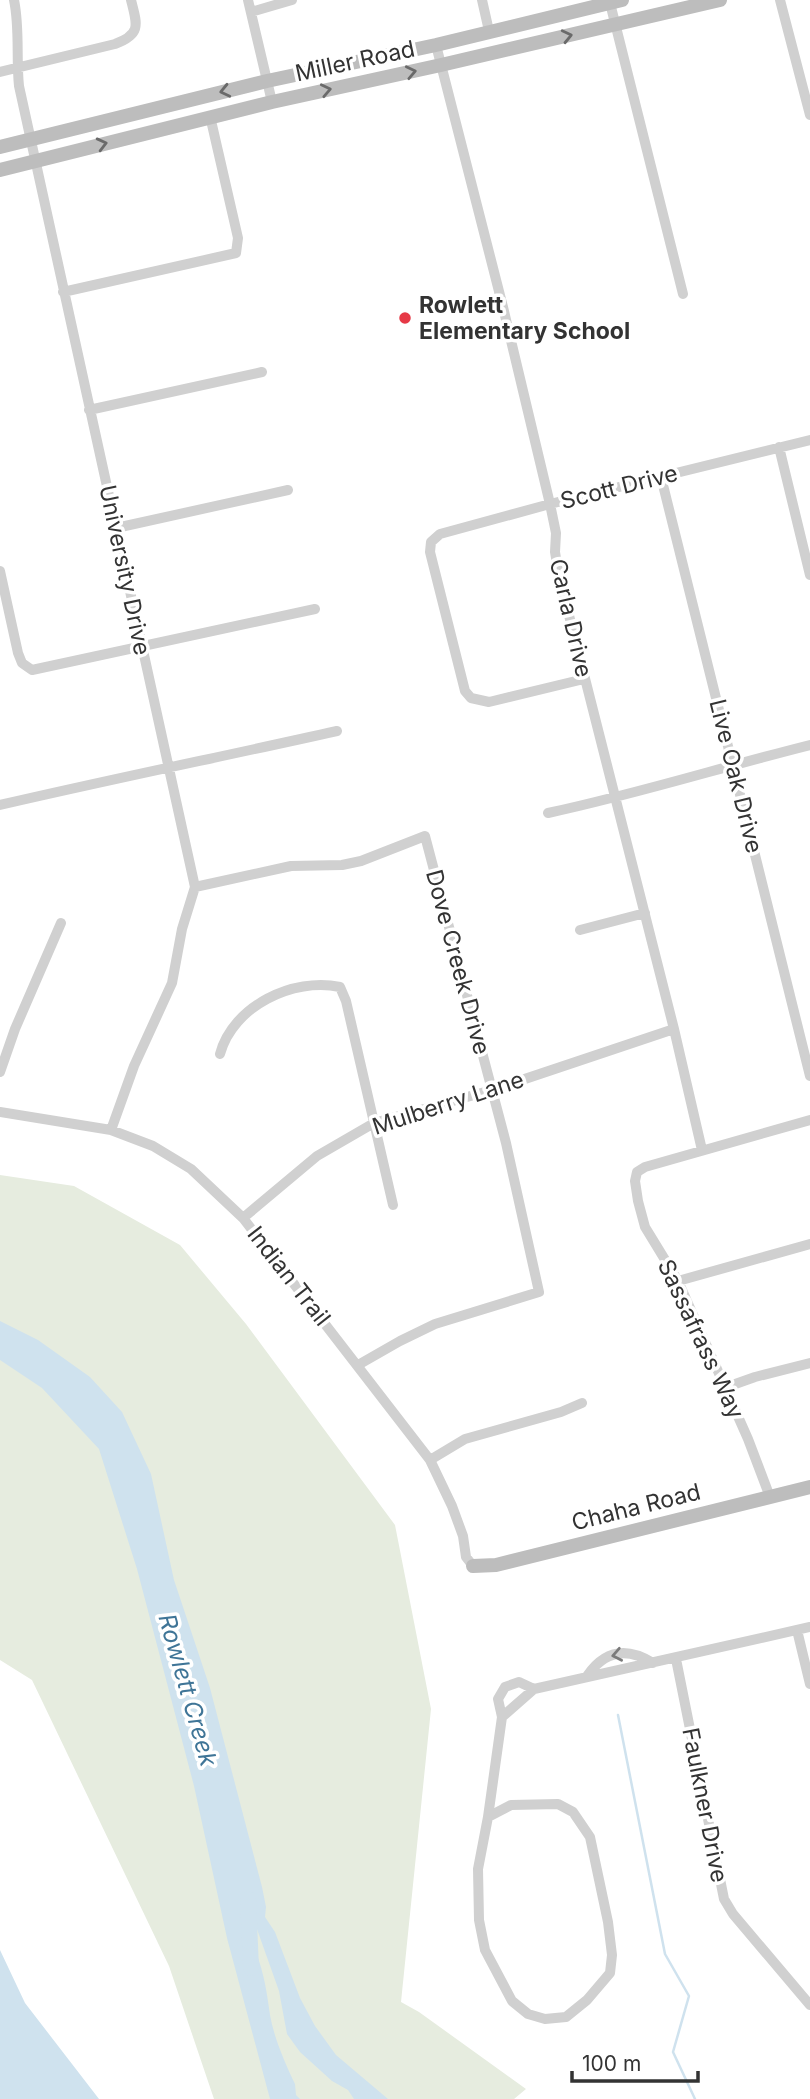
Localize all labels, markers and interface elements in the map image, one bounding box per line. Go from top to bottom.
one-way arrow [561,30,573,44]
street label: Miller Road [293,35,417,87]
one-way arrow [405,65,417,80]
one-way arrow [219,83,231,97]
one-way arrow [320,84,332,99]
one-way arrow [96,138,108,152]
place label: Rowlett Elementary School [419,291,630,345]
marker: Rowlett Elementary School [397,310,413,326]
street label: Scott Drive [558,459,680,515]
street label: University Drive [93,482,157,658]
street label: Carla Drive [544,556,598,680]
street label: Live Oak Drive [703,696,769,856]
street label: Dove Creek Drive [420,866,496,1058]
street label: Mulberry Lane [369,1065,527,1141]
street label: Indian Trail [241,1221,337,1331]
street label: Sassafrass Way [652,1255,750,1423]
street label: Chaha Road [569,1477,703,1537]
water label: Rowlett Creek [152,1610,224,1770]
one-way arrow [611,1647,623,1662]
street label: Faulkner Drive [676,1725,734,1885]
scale bar [572,2039,698,2084]
text: 100 m [582,2051,641,2076]

